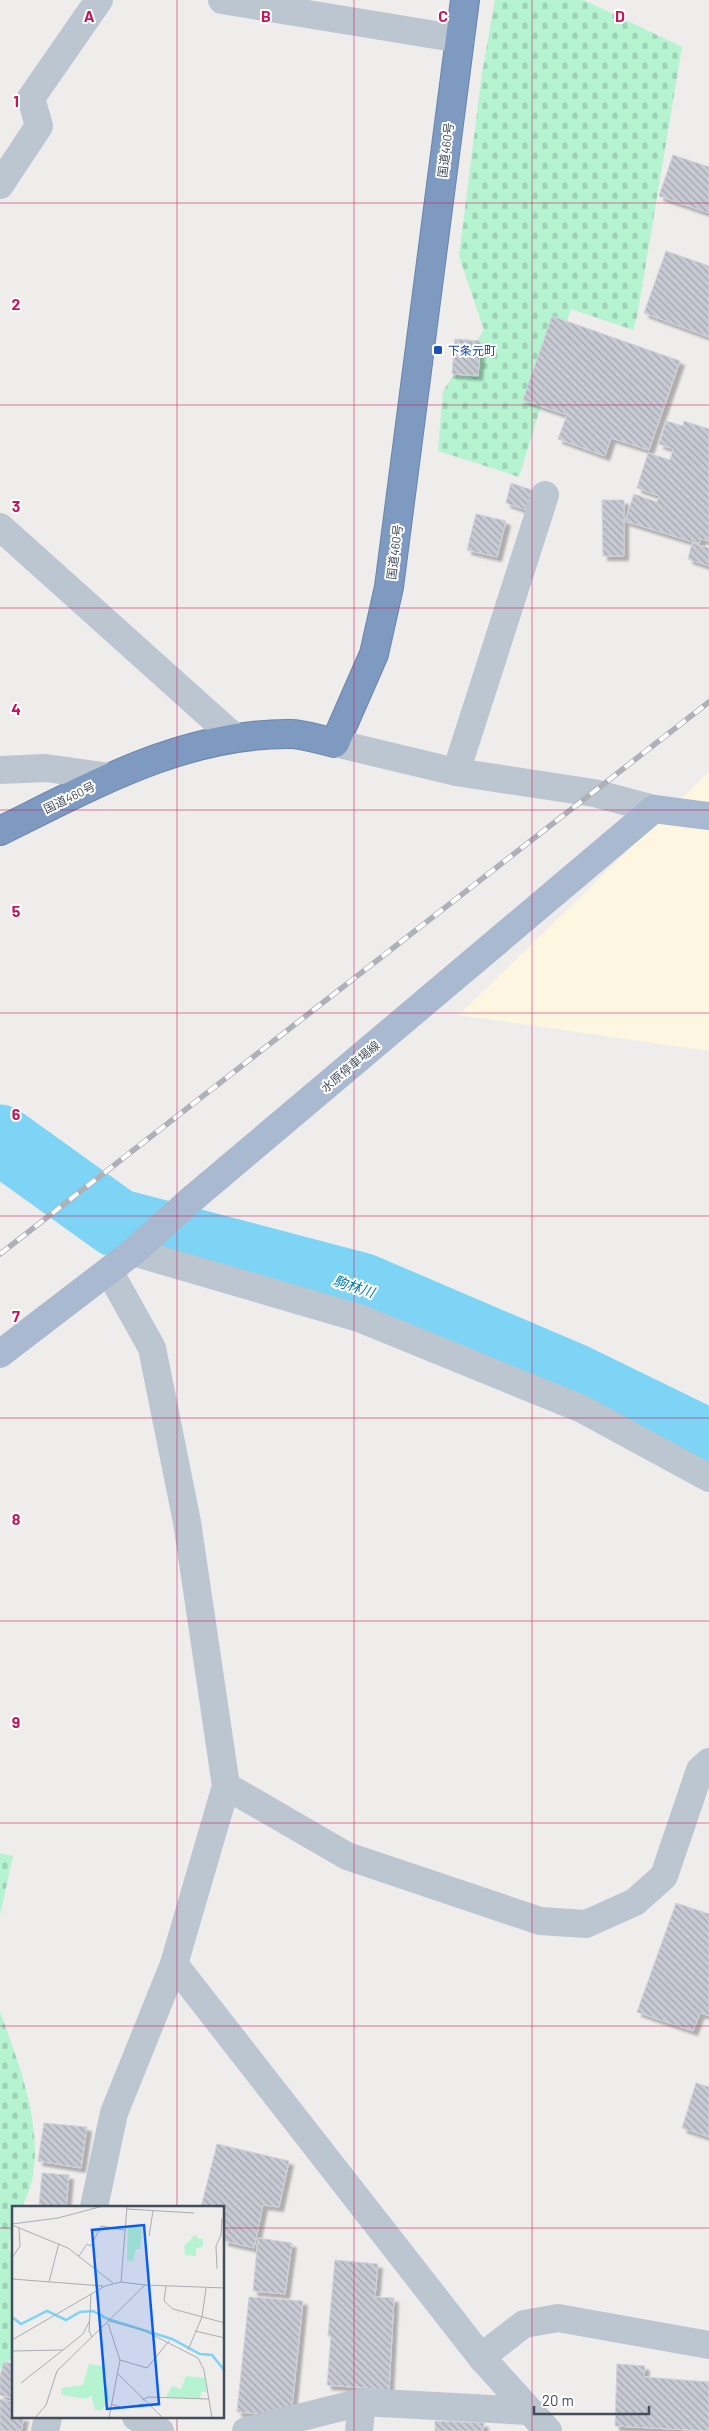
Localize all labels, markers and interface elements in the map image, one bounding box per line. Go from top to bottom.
text: A [84,6,95,25]
text: B [261,6,271,25]
text: C [438,6,448,25]
text: D [615,6,625,25]
text: 1 [13,91,19,110]
street label: 国道460号 [435,122,455,178]
text: 2 [12,294,21,313]
place label: 下条元町 [448,343,496,357]
marker: 下条元町 [432,344,444,356]
text: 3 [12,496,20,515]
street label: 国道460号 [384,524,404,580]
text: 4 [11,699,21,718]
street label: 国道460号 [41,779,97,815]
text: 5 [12,901,21,920]
street label: 水原停車場線 [318,1037,382,1095]
text: 6 [12,1104,21,1123]
water label: 駒林川 [331,1271,379,1301]
text: 7 [12,1306,20,1325]
text: 8 [12,1509,21,1528]
text: 9 [12,1712,20,1731]
inset map [12,2206,225,2418]
scale bar [534,2384,649,2416]
text: 20 m [542,2391,574,2409]

